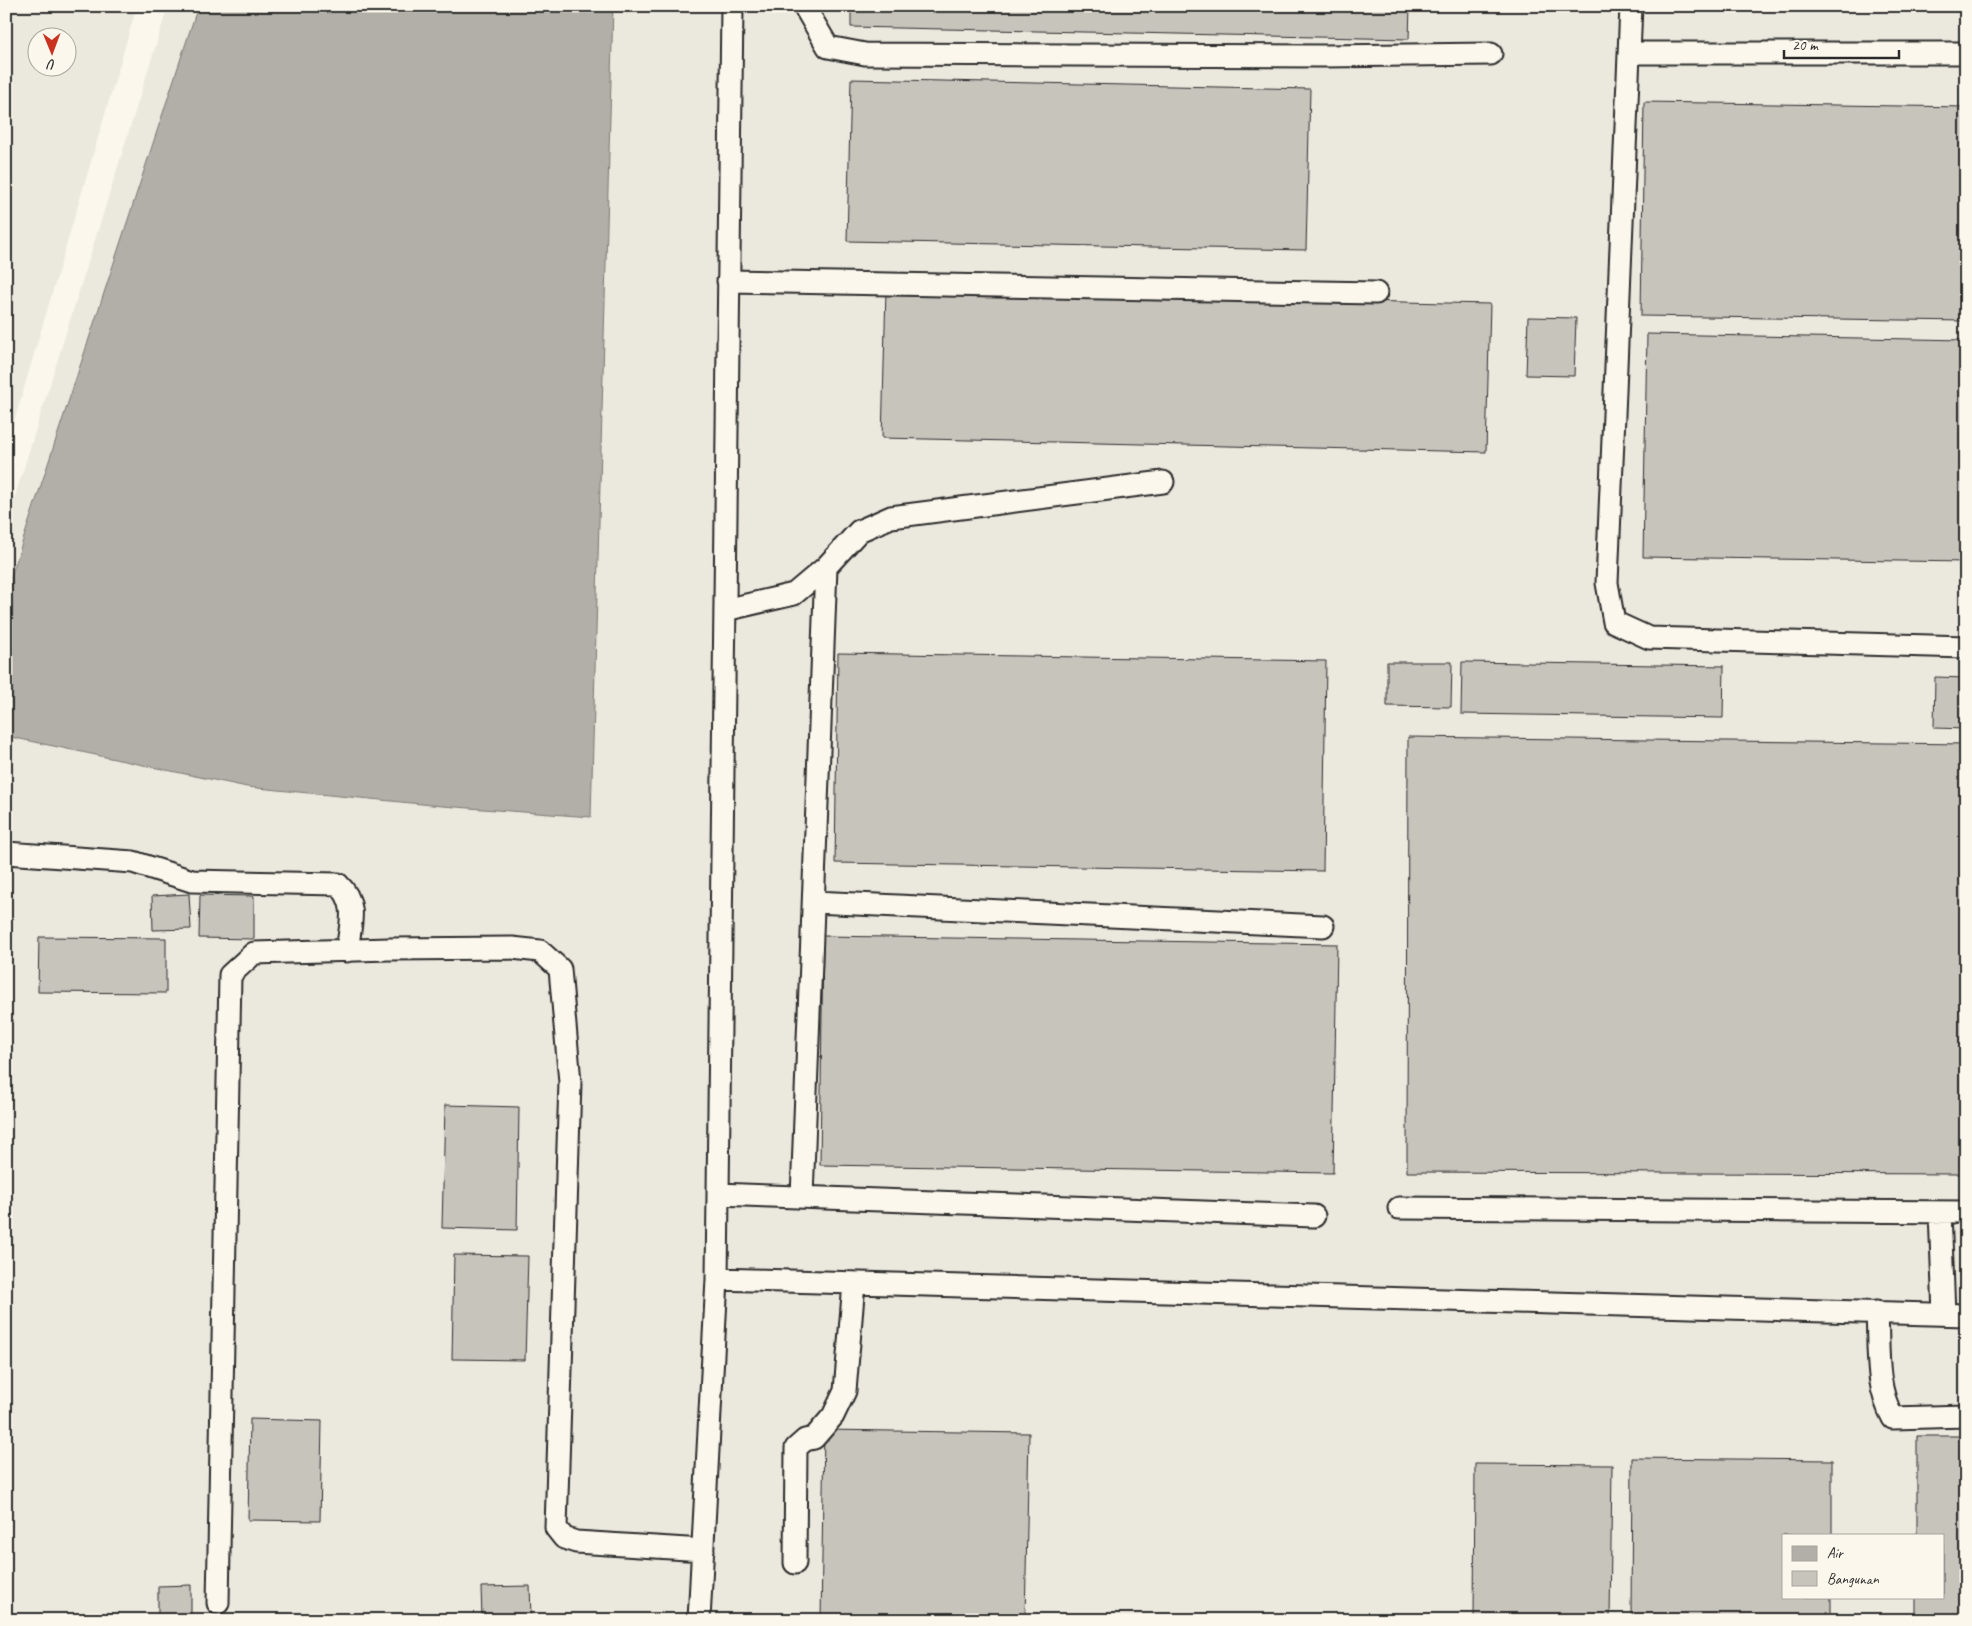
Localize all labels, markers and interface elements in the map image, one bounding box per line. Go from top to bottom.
north arrow [28,28,78,78]
scale bar [1784,28,1900,60]
text: 20 m [1792,36,1819,55]
text: U [45,56,56,73]
legend [1782,1534,1944,1598]
text: Air [1827,1544,1844,1563]
text: Bangunan [1827,1570,1880,1589]

